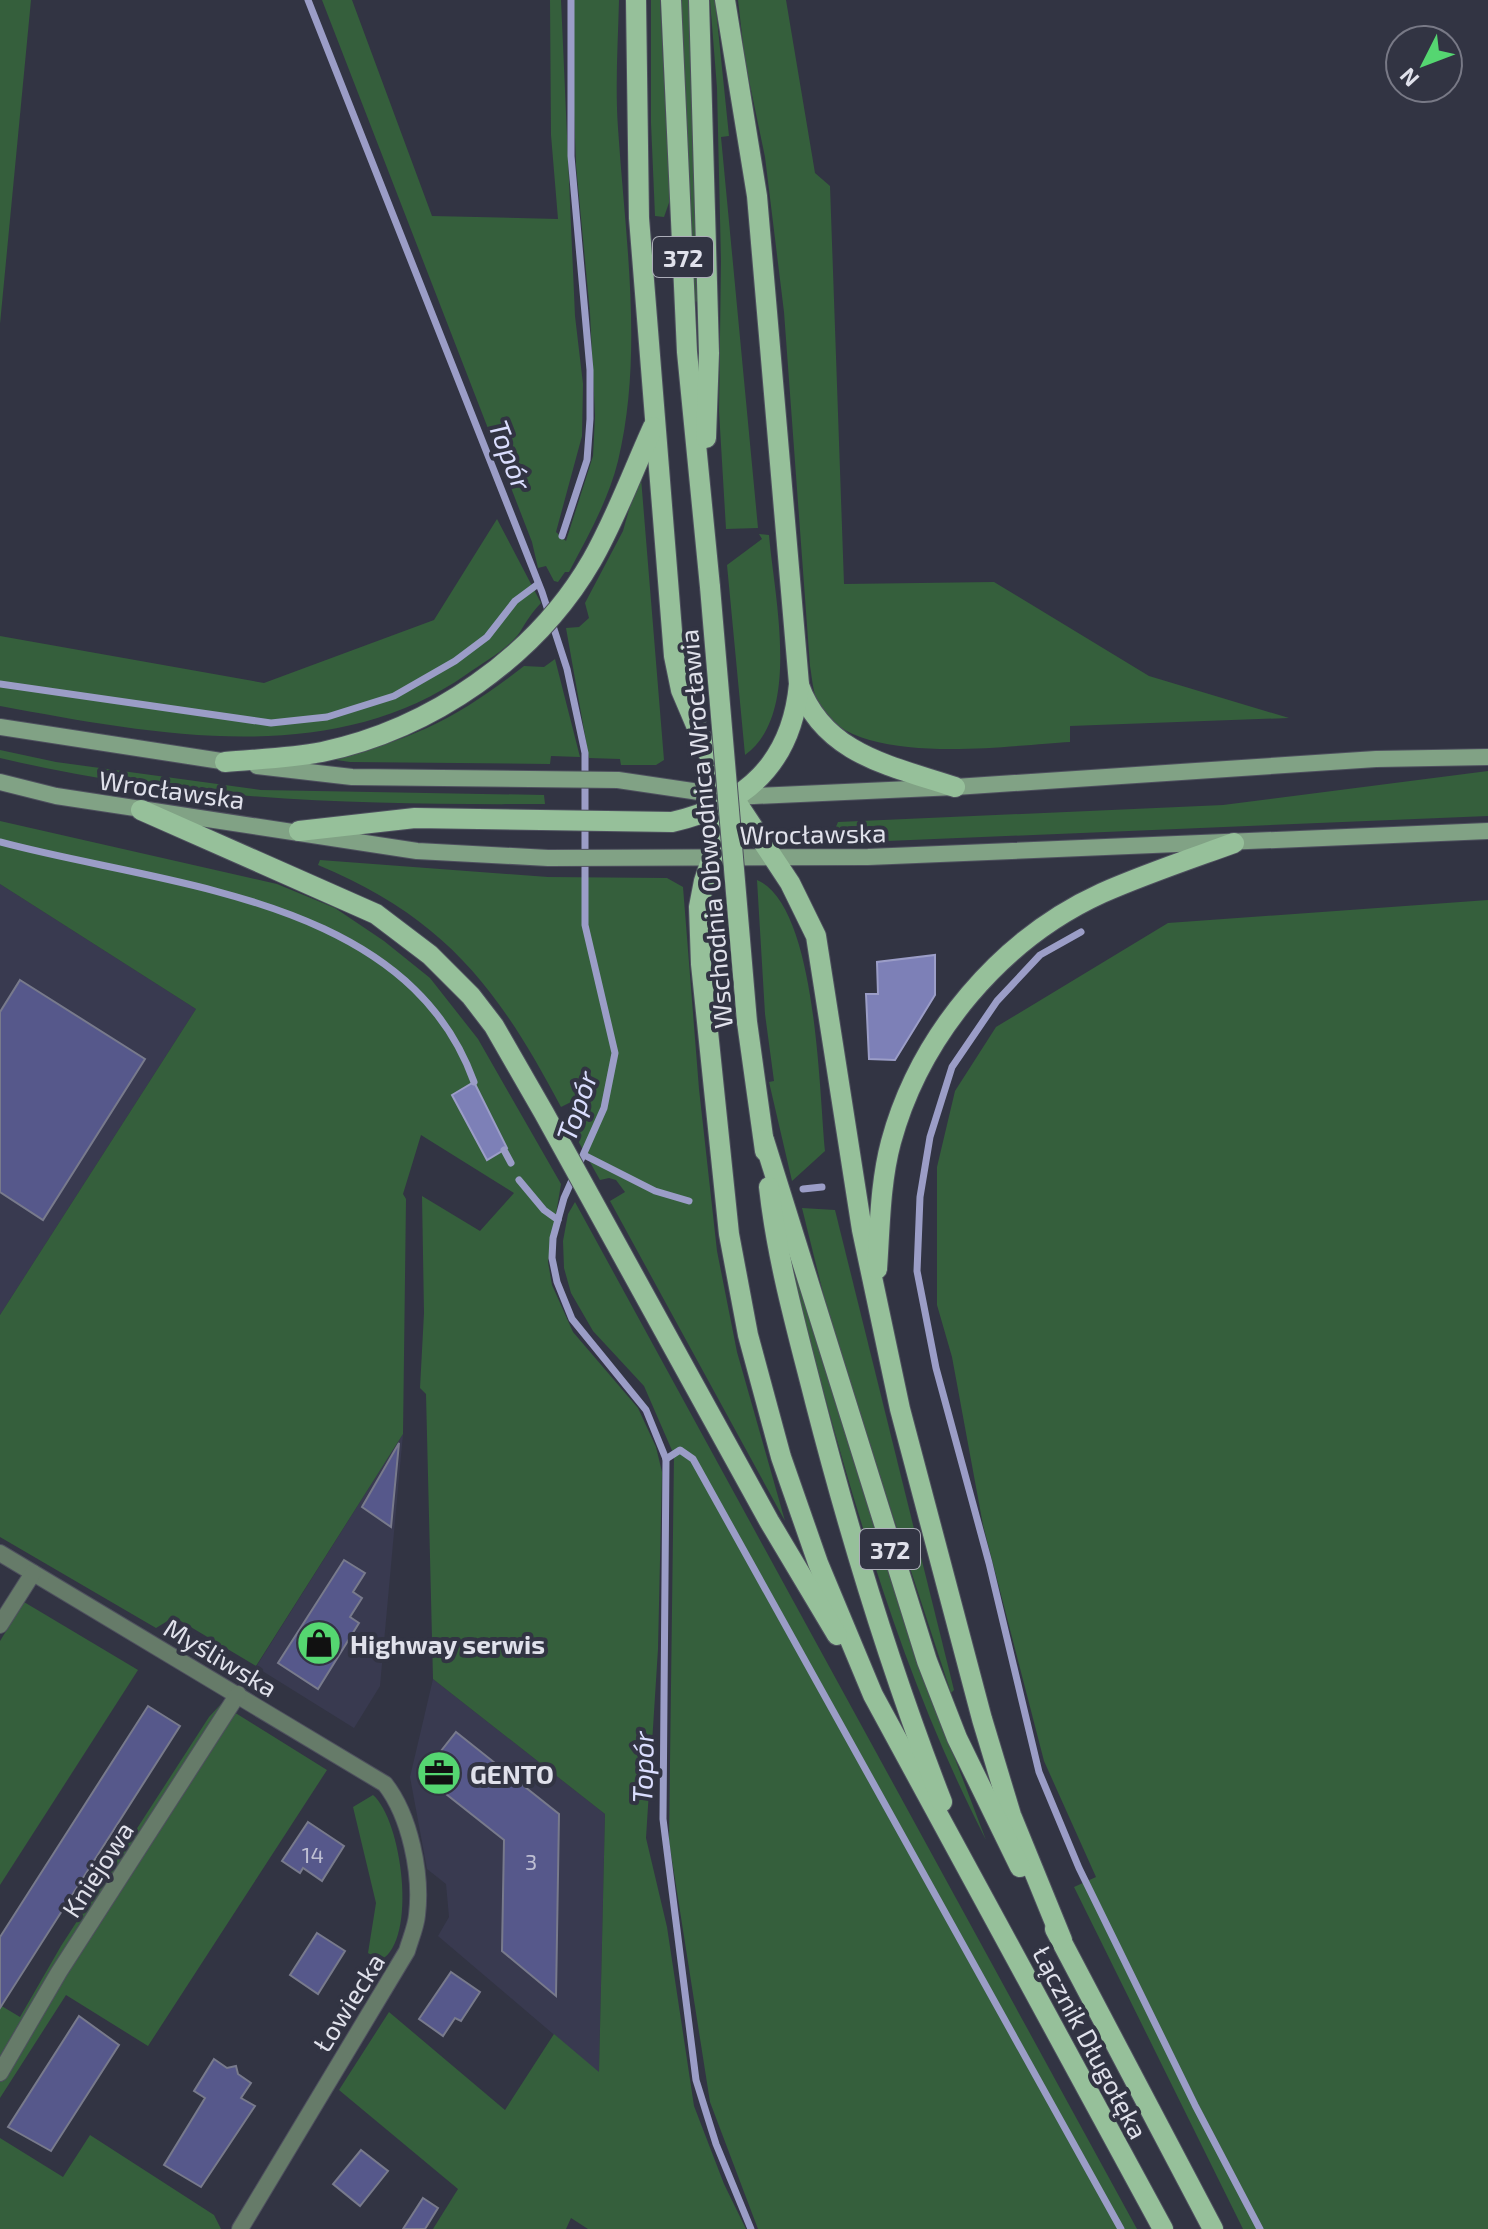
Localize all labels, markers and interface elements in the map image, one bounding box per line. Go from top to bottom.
north arrow [1384,24,1464,104]
text: N [1393,63,1423,93]
road number: 372 [653,237,713,277]
water label: Topór [482,415,540,495]
street label: Wschodnia Obwodnica Wrocławia [672,628,738,1030]
street label: Wrocławska [97,763,247,815]
street label: Wrocławska [739,816,887,850]
water label: Topór [548,1066,604,1146]
road number: 372 [860,1529,920,1569]
street label: Myśliwska [159,1611,283,1703]
shop icon: Highway serwis [295,1619,343,1667]
place label: Highway serwis [350,1628,545,1660]
water label: Topór [624,1730,660,1803]
office icon: GENTO [415,1749,463,1797]
place label: GENTO [470,1758,554,1789]
street label: Kniejowa [55,1815,139,1923]
house number: 14 [302,1841,324,1867]
house number: 3 [525,1848,537,1874]
street label: Łącznik Długołęka [1027,1940,1155,2144]
street label: Łowiecka [306,1947,390,2057]

